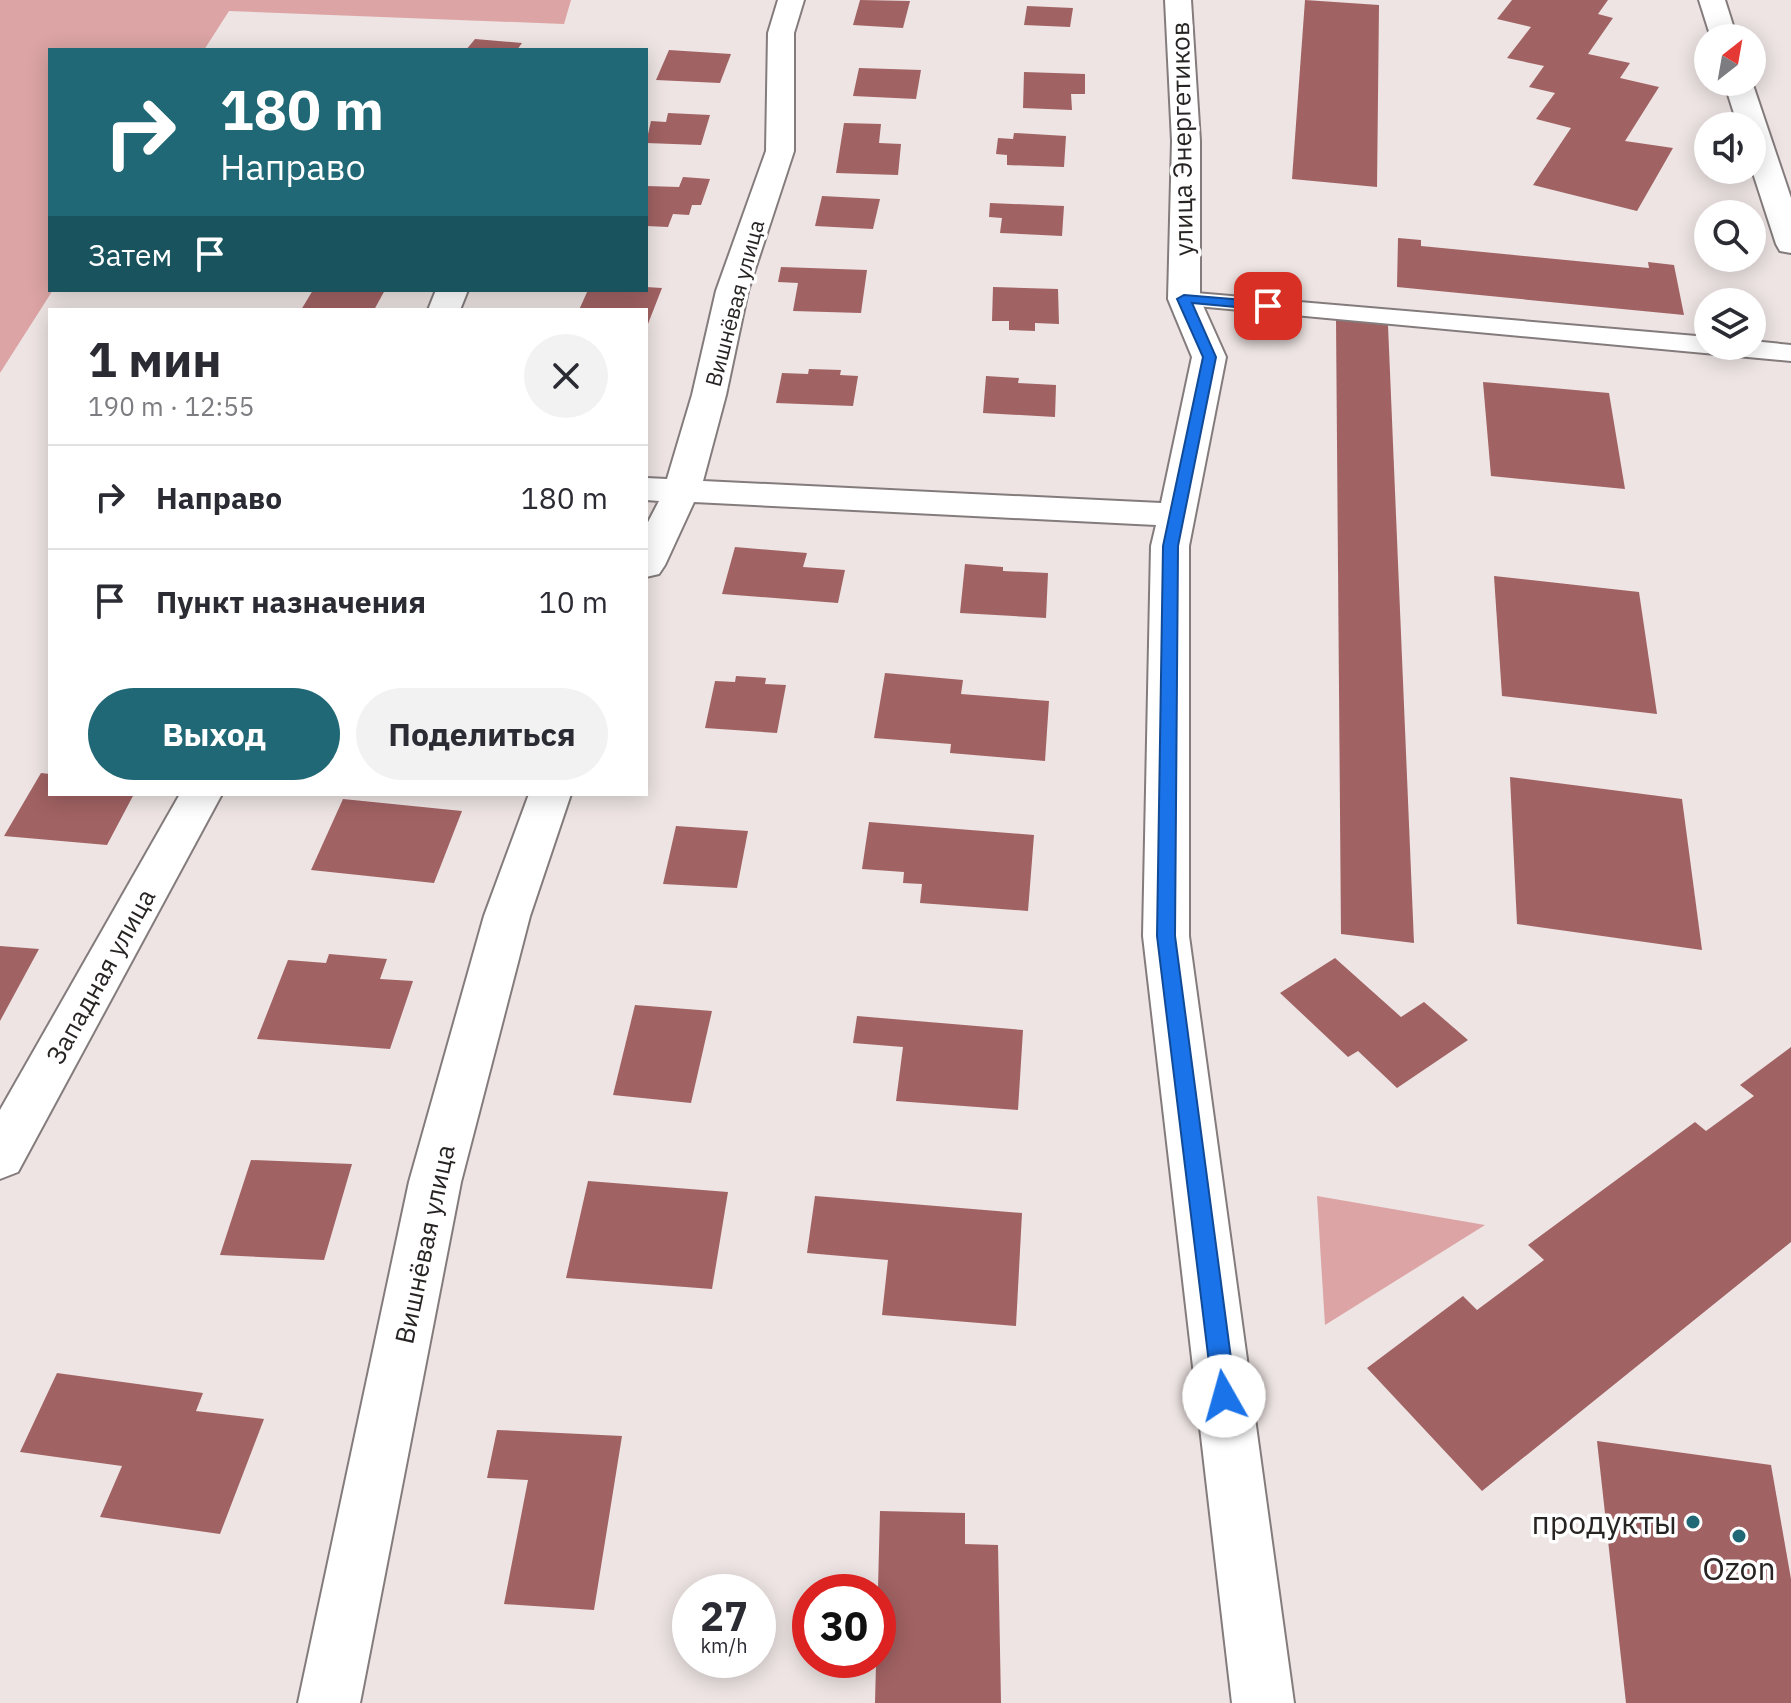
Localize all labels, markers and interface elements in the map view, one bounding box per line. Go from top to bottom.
street label: улица Энергетиков [1162,21,1200,257]
north arrow [1694,24,1766,96]
map controls [1694,24,1766,360]
text: 180 m [220,73,384,145]
icon: right [88,80,192,184]
button: sound [1694,112,1766,184]
text: Направо [220,143,366,190]
button: search [1694,200,1766,272]
street label: Вишнёвая улица [698,216,770,390]
icon: arrive [188,232,232,276]
text: Затем [88,235,172,274]
pin [1234,272,1302,340]
icon: arrive [1246,284,1290,328]
button: layers [1694,288,1766,360]
text: 1 мин [88,328,222,390]
button: close [524,334,608,418]
text: 190 m · 12:55 [88,389,254,423]
icon: right [88,475,132,519]
text: Направо [156,478,282,517]
text: 180 m [521,478,608,517]
icon: arrive [88,579,132,623]
text: Пункт назначения [156,582,426,621]
text: 10 m [539,582,608,621]
button: Выход [88,688,340,780]
button: Поделиться [356,688,608,780]
street label: Западная улица [38,882,162,1070]
street label: Вишнёвая улица [386,1141,462,1347]
position arrow [1182,1354,1266,1438]
place label: продукты [1531,1501,1677,1543]
marker: продукты [1684,1513,1702,1531]
marker: Ozon [1730,1527,1748,1545]
place label: Ozon [1702,1547,1776,1589]
speed limit sign: 30 [792,1574,896,1678]
text: 27 [700,1590,748,1642]
text: km/h [700,1632,748,1659]

